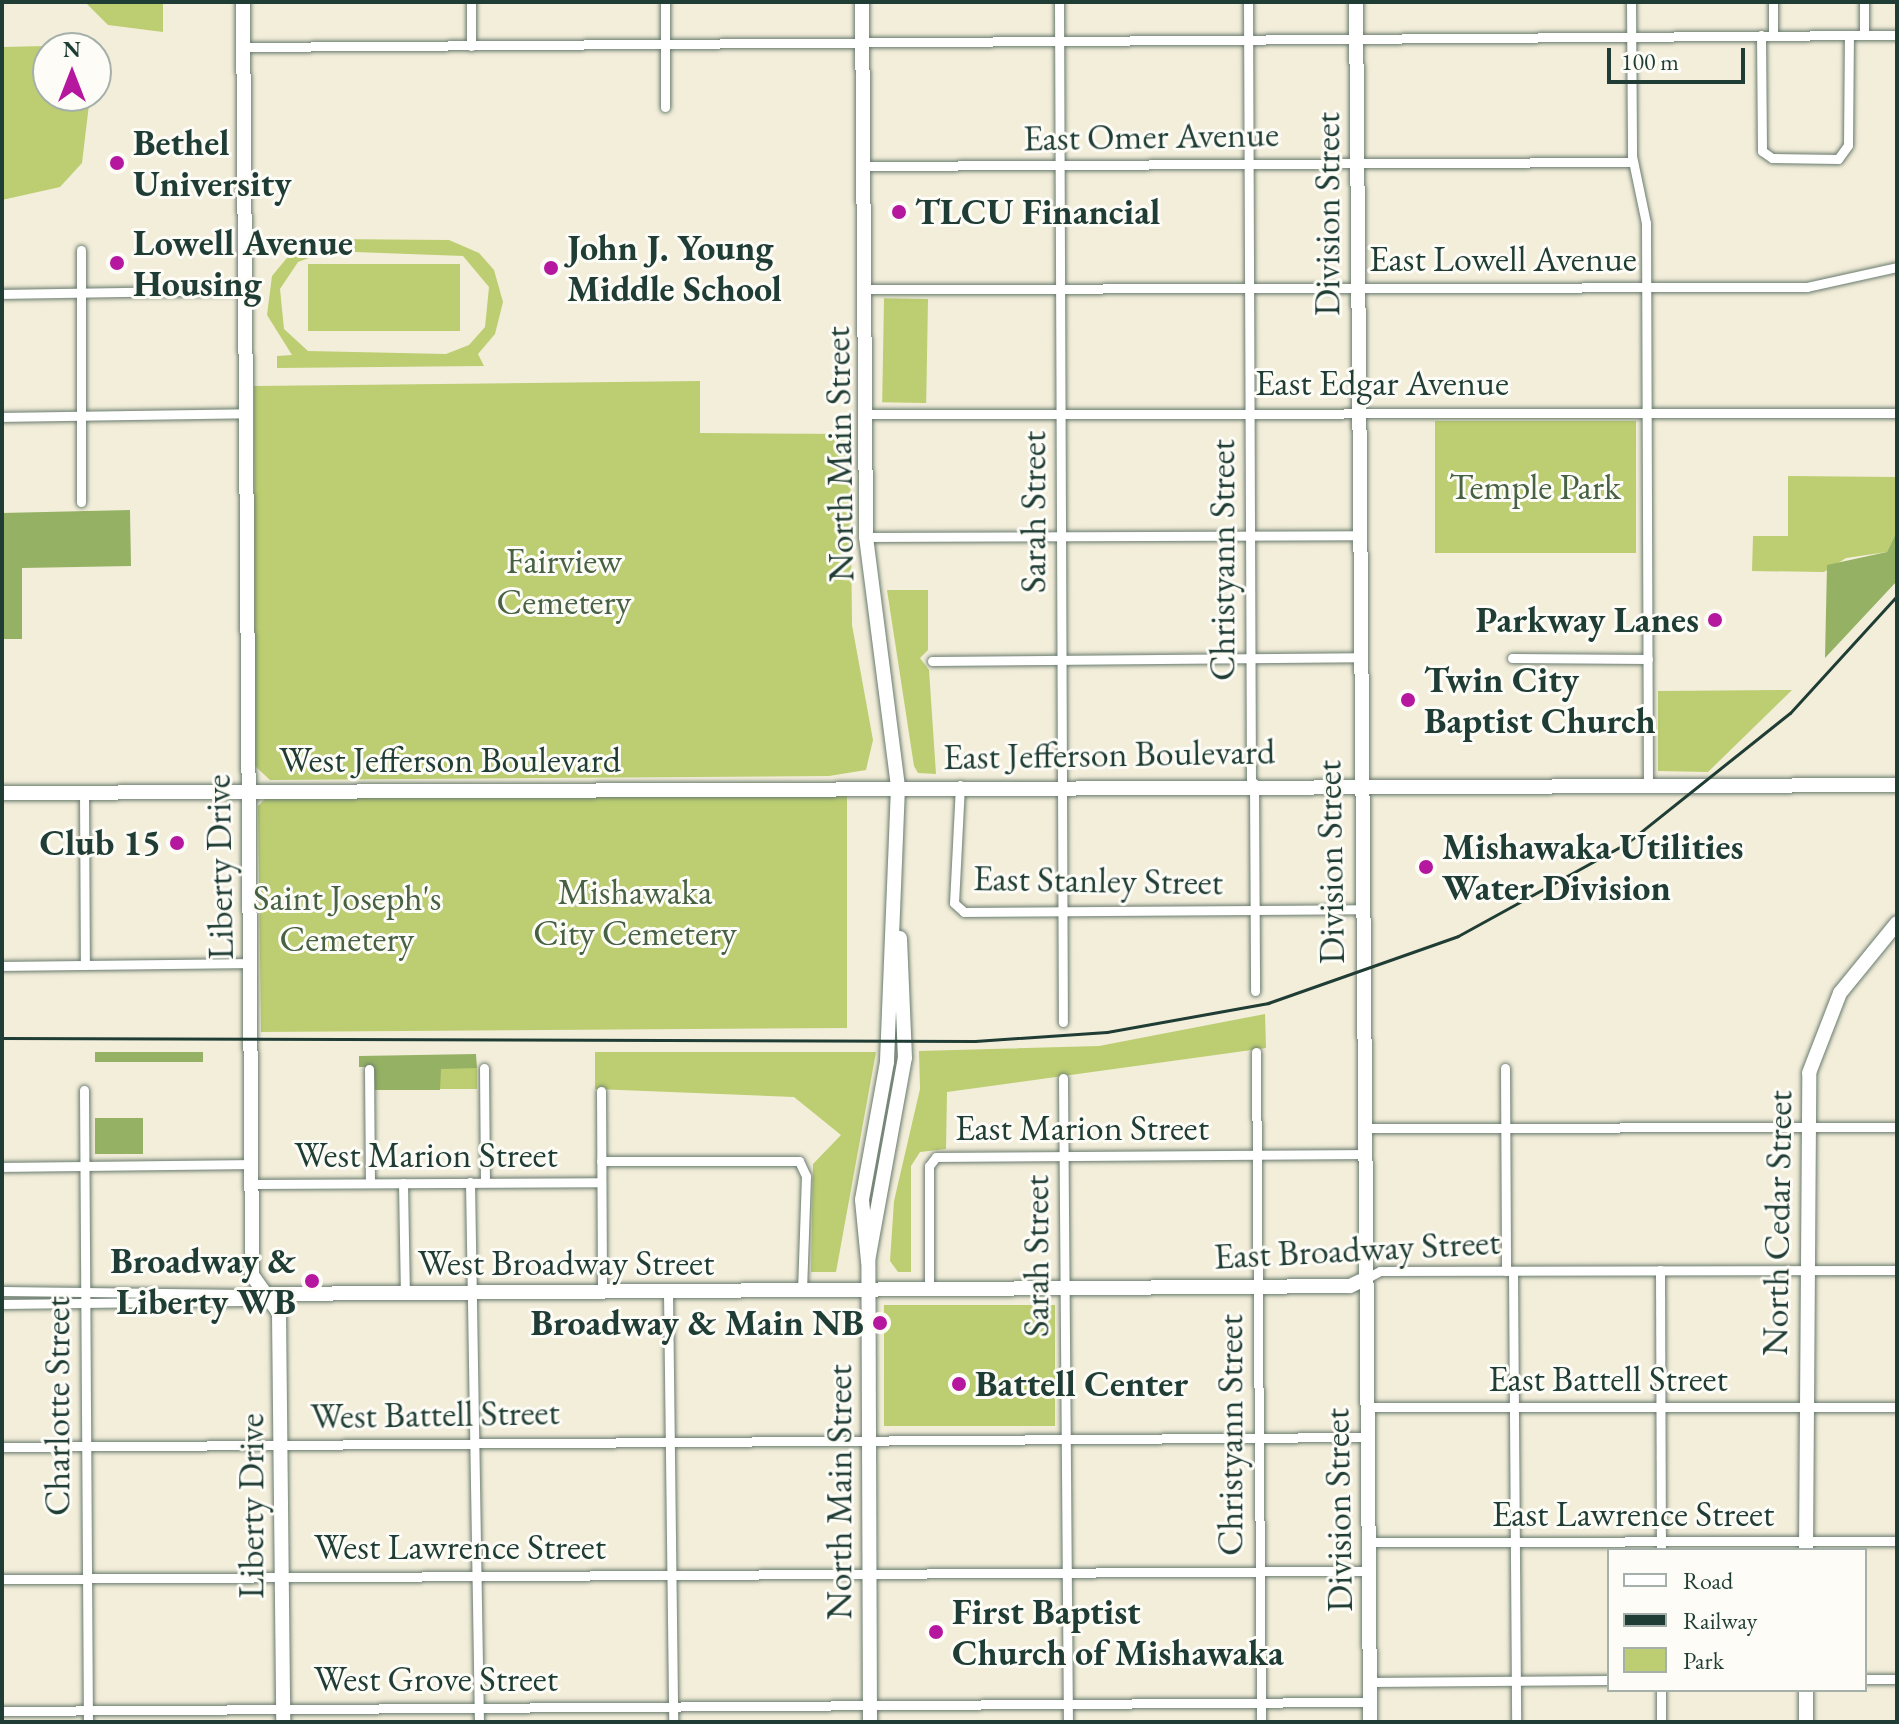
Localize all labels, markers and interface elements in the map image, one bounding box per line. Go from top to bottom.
north arrow [32,32,112,112]
scale bar [1611,32,1749,82]
text: N [63,35,81,64]
text: 100 m [1621,46,1679,77]
street label: East Omer Avenue [1023,112,1279,160]
street label: Division Street [1305,112,1349,316]
place label: Bethel University [133,120,291,205]
marker: Bethel University [108,154,126,172]
place label: TLCU Financial [915,190,1160,234]
marker: TLCU Financial [890,203,908,221]
place label: Lowell Avenue Housing [133,220,353,305]
place label: John J. Young Middle School [567,225,782,310]
street label: East Lowell Avenue [1369,237,1637,281]
marker: Lowell Avenue Housing [108,254,126,272]
marker: John J. Young Middle School [542,259,560,277]
street label: North Main Street [815,326,863,582]
street label: East Edgar Avenue [1255,361,1509,405]
street label: Sarah Street [1011,431,1055,593]
street label: Christyann Street [1200,439,1244,681]
park label: Temple Park [1449,465,1621,509]
park label: Fairview Cemetery [497,538,631,623]
place label: Parkway Lanes [1476,598,1699,642]
marker: Parkway Lanes [1706,611,1724,629]
place label: Twin City Baptist Church [1424,657,1656,742]
marker: Twin City Baptist Church [1399,691,1417,709]
street label: East Jefferson Boulevard [943,730,1275,778]
street label: West Jefferson Boulevard [279,738,621,782]
street label: Division Street [1307,760,1353,964]
street label: Liberty Drive [196,774,242,960]
place label: Club 15 [40,821,161,865]
place label: Mishawaka Utilities Water Division [1442,824,1743,909]
marker: Club 15 [168,834,186,852]
street label: East Stanley Street [973,856,1223,904]
marker: Mishawaka Utilities Water Division [1417,858,1435,876]
park label: Mishawaka City Cemetery [533,869,737,954]
park label: Saint Joseph's Cemetery [253,875,441,960]
street label: North Cedar Street [1753,1090,1801,1356]
street label: East Marion Street [955,1106,1209,1150]
street label: West Marion Street [294,1133,558,1177]
street label: Sarah Street [1014,1175,1058,1337]
street label: East Broadway Street [1213,1220,1501,1278]
place label: Broadway & Liberty WB [110,1238,296,1323]
street label: West Broadway Street [418,1241,714,1285]
marker: Broadway & Liberty WB [303,1272,321,1290]
street label: Charlotte Street [35,1296,79,1516]
place label: Broadway & Main NB [530,1301,864,1345]
marker: Broadway & Main NB [871,1314,889,1332]
street label: Christyann Street [1208,1314,1252,1556]
street label: East Battell Street [1488,1357,1728,1401]
place label: Battell Center [975,1362,1188,1406]
street label: North Main Street [817,1364,861,1620]
marker: Battell Center [950,1375,968,1393]
street label: West Battell Street [310,1390,560,1438]
street label: Division Street [1315,1408,1361,1612]
street label: Liberty Drive [229,1413,273,1599]
street label: East Lawrence Street [1492,1492,1774,1536]
street label: West Lawrence Street [314,1525,606,1569]
legend [1607,1548,1867,1692]
text: Road [1683,1565,1733,1596]
place label: First Baptist Church of Mishawaka [952,1589,1284,1674]
text: Railway [1683,1605,1757,1636]
marker: First Baptist Church of Mishawaka [927,1623,945,1641]
text: Park [1683,1645,1724,1676]
street label: West Grove Street [314,1657,558,1701]

